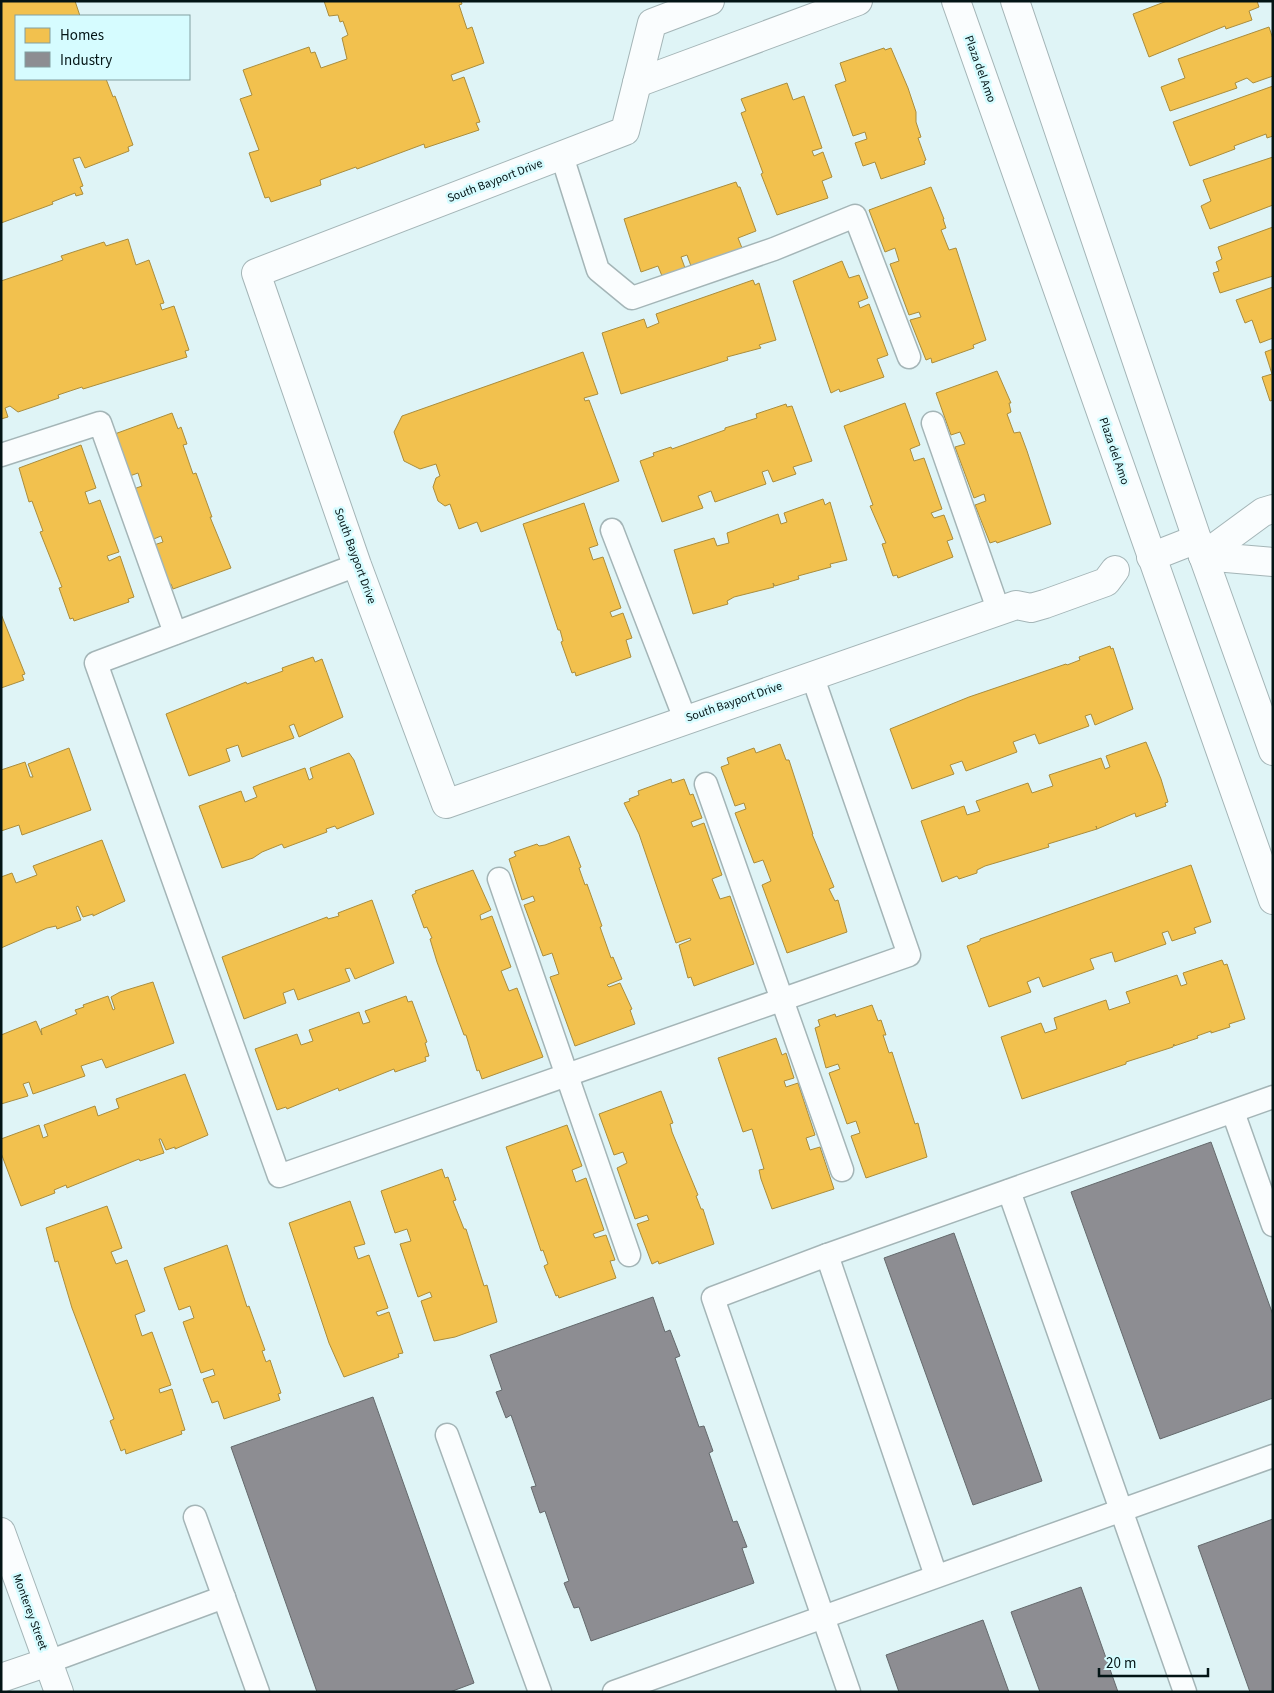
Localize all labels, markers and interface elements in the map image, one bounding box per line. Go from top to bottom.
legend [15,15,190,80]
text: Homes [60,25,104,46]
street label: Plaza del Amo [960,33,1000,105]
text: Industry [60,50,112,71]
street label: South Bayport Drive [445,155,545,207]
street label: Plaza del Amo [1095,415,1133,487]
street label: South Bayport Drive [330,506,380,606]
street label: South Bayport Drive [684,678,785,726]
street label: Monterey Street [8,1572,52,1652]
scale bar [1099,1646,1208,1678]
text: 20 m [1106,1653,1136,1674]

